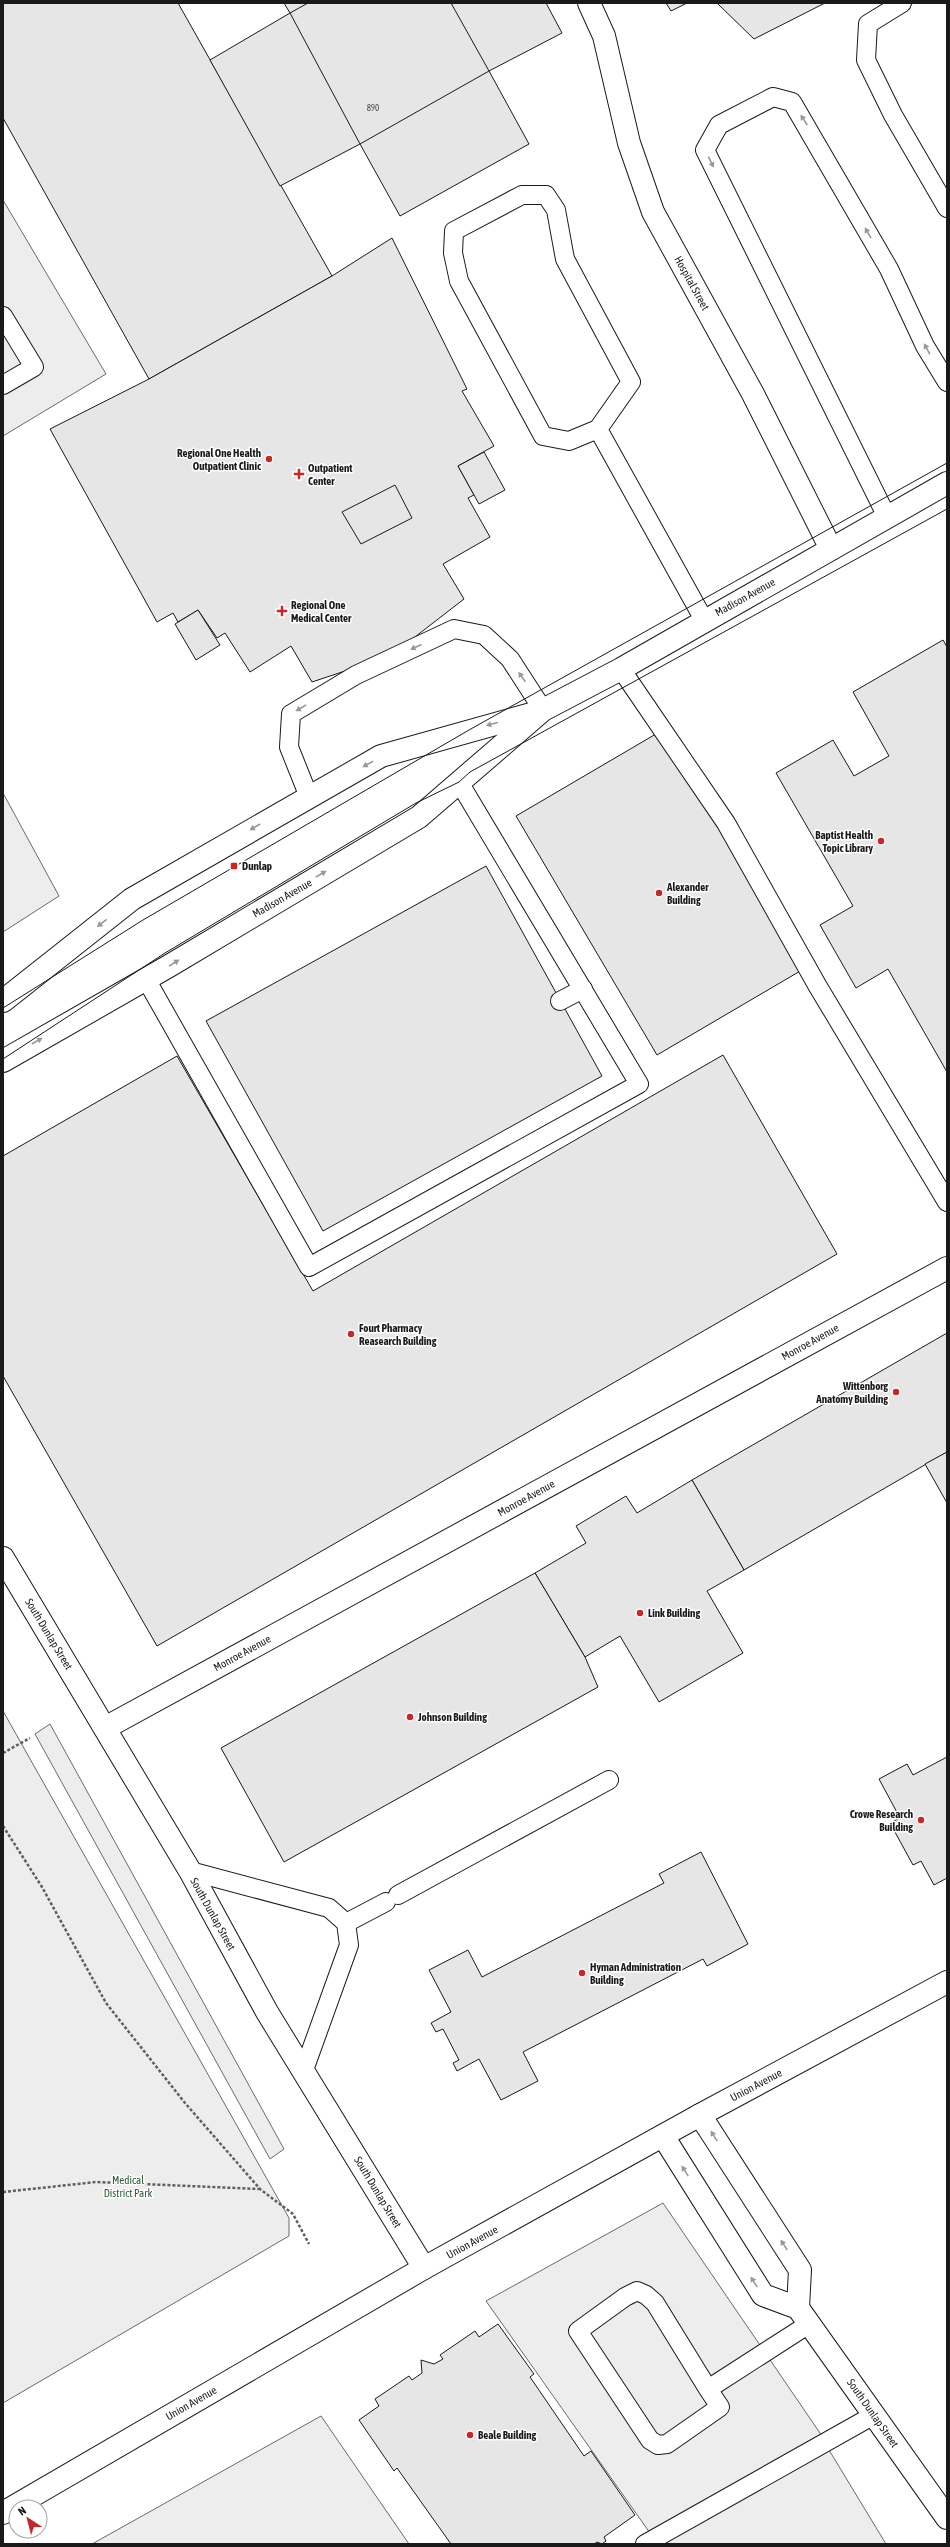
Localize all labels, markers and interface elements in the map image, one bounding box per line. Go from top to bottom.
house number: 890 [367,103,379,113]
one-way arrow [800,115,808,125]
one-way arrow [708,156,714,167]
one-way arrow [865,227,872,239]
street label: Hospital Street [672,254,712,312]
one-way arrow [924,343,930,354]
place label: Regional One Health Outpatient Clinic [177,447,262,472]
marker: Regional One Health Outpatient Clinic [264,454,274,464]
place label: Outpatient Center [308,462,353,487]
marker: Outpatient Center [293,468,305,480]
street label: Madison Avenue [713,576,777,618]
place label: Regional One Medical Center [291,599,352,624]
marker: Regional One Medical Center [276,605,288,617]
one-way arrow [410,644,421,650]
one-way arrow [518,672,526,682]
one-way arrow [295,704,307,711]
one-way arrow [485,721,497,727]
one-way arrow [362,760,374,767]
one-way arrow [249,824,261,831]
place label: Baptist Health Topic Library [815,829,873,854]
marker: Baptist Health Topic Library [876,836,886,846]
place label: Dunlap [242,860,272,872]
marker: Dunlap [229,861,239,871]
one-way arrow [315,871,327,878]
street label: Madison Avenue [250,876,314,920]
place label: Alexander Building [666,881,709,906]
marker: Alexander Building [654,888,664,898]
one-way arrow [96,919,107,927]
one-way arrow [168,959,180,966]
one-way arrow [31,1038,43,1045]
street label: Monroe Avenue [779,1321,841,1363]
place label: Fourt Pharmacy Reasearch Building [359,1322,437,1347]
marker: Fourt Pharmacy Reasearch Building [346,1329,356,1339]
place label: Wittenborg Anatomy Building [815,1380,888,1405]
marker: Wittenborg Anatomy Building [891,1387,901,1397]
street label: Monroe Avenue [495,1477,557,1519]
street label: South Dunlap Street [23,1596,75,1672]
place label: Link Building [648,1607,700,1619]
marker: Link Building [635,1608,645,1618]
street label: Monroe Avenue [211,1632,273,1674]
place label: Johnson Building [417,1711,487,1723]
marker: Johnson Building [405,1712,415,1722]
place label: Crowe Research Building [850,1808,913,1833]
marker: Crowe Research Building [916,1815,926,1825]
street label: South Dunlap Street [188,1876,238,1952]
place label: Hyman Administration Building [590,1961,681,1986]
marker: Hyman Administration Building [577,1968,587,1978]
street label: Union Avenue [728,2066,784,2104]
one-way arrow [710,2130,717,2142]
street label: South Dunlap Street [352,2154,404,2230]
one-way arrow [682,2165,689,2177]
park label: Medical District Park [104,2174,152,2199]
street label: Union Avenue [444,2223,500,2261]
one-way arrow [780,2239,787,2251]
one-way arrow [751,2276,758,2287]
street label: South Dunlap Street [845,2376,901,2450]
street label: Union Avenue [163,2384,219,2422]
place label: Beale Building [478,2429,537,2441]
marker: Beale Building [465,2430,475,2440]
north arrow [8,2499,48,2539]
text: N [16,2504,28,2518]

